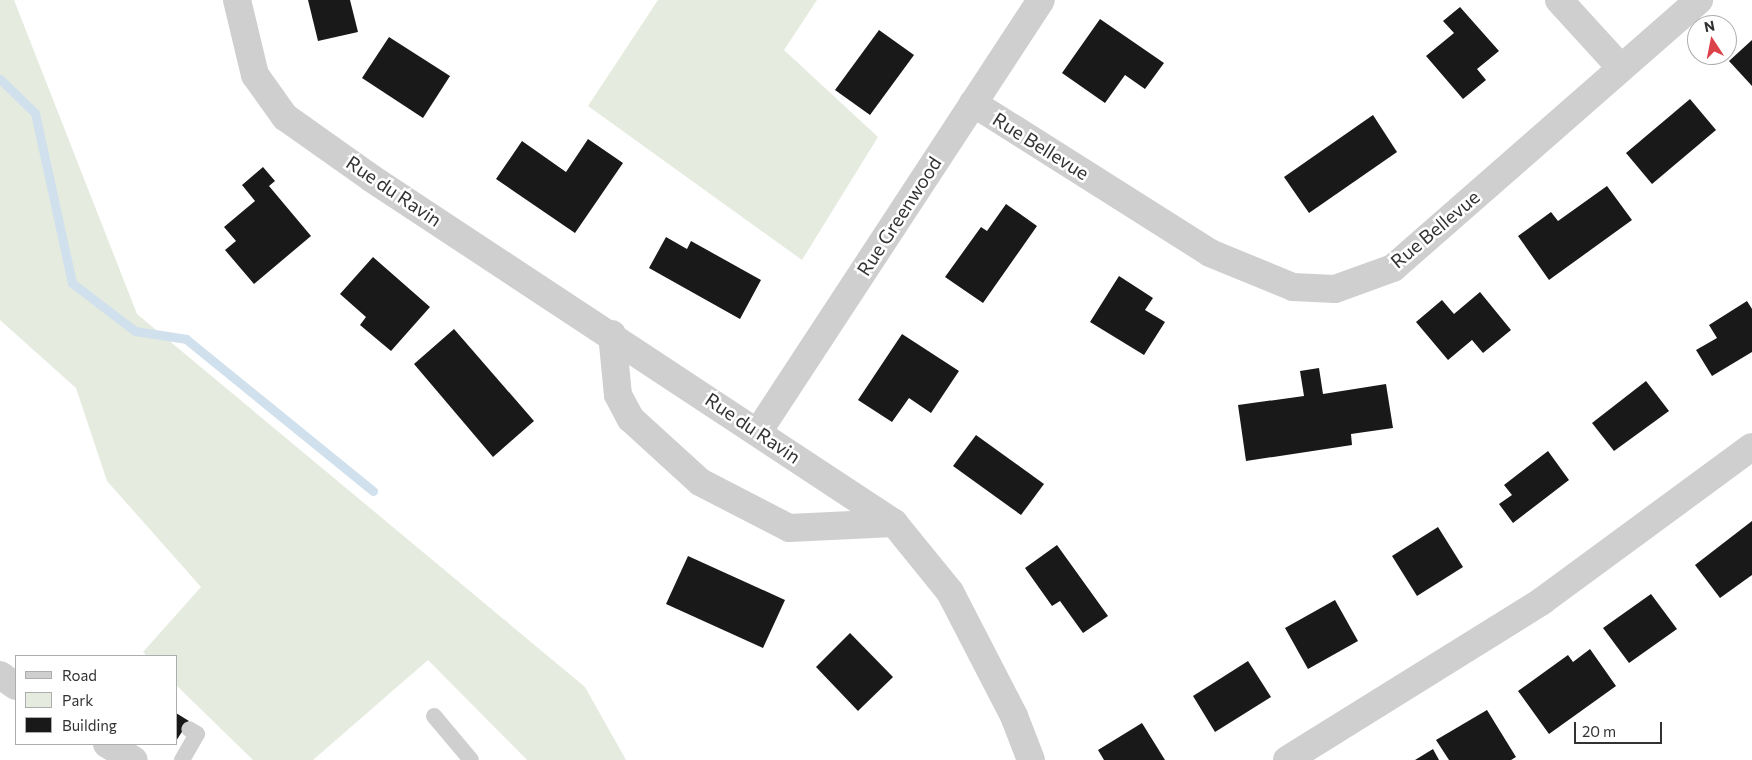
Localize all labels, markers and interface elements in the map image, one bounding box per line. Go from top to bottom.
north arrow [1687,15,1737,65]
text: N [1702,16,1716,35]
street label: Rue Bellevue [989,107,1093,185]
street label: Rue du Ravin [342,151,446,231]
street label: Rue Greenwood [852,152,946,280]
street label: Rue Bellevue [1386,185,1484,273]
street label: Rue du Ravin [701,388,805,468]
legend [15,655,178,745]
text: Road [62,666,97,684]
text: Park [62,691,93,709]
scale bar [1577,712,1664,744]
text: Building [62,716,117,734]
text: 20 m [1582,722,1616,740]

